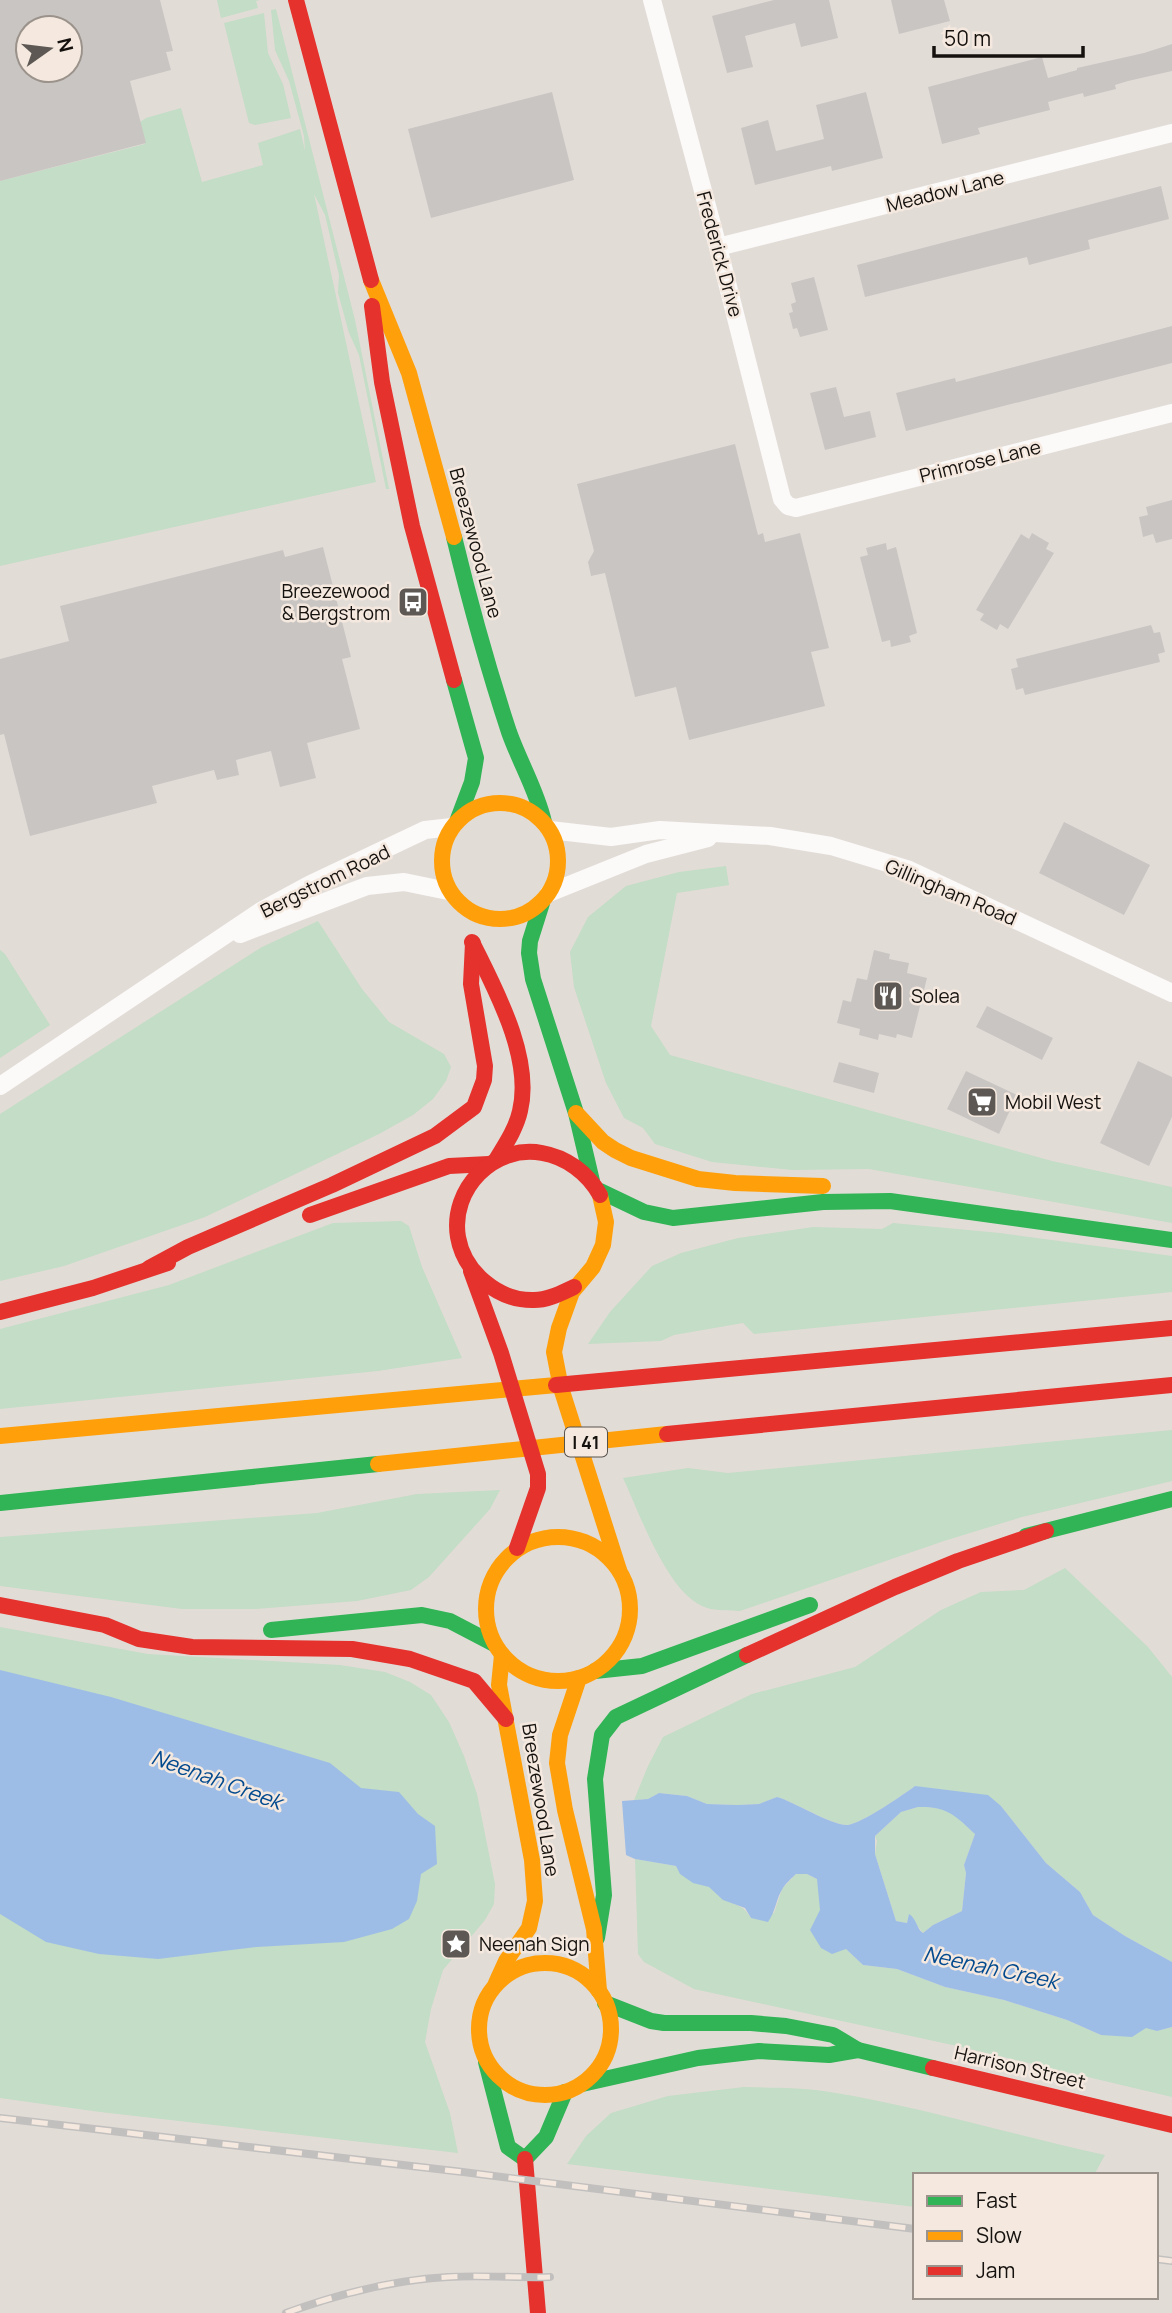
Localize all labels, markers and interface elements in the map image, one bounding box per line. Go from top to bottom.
north arrow [14,14,84,84]
scale bar [934,14,1083,58]
text: 50 m [944,24,991,52]
text: N [51,35,80,55]
street label: Meadow Lane [883,164,1007,218]
street label: Frederick Drive [691,188,749,320]
street label: Primrose Lane [917,433,1043,489]
street label: Breezewood Lane [443,465,509,621]
place label: Breezewood & Bergstrom [282,578,390,626]
bus stop icon: Breezewood & Bergstrom [396,585,430,619]
street label: Bergstrom Road [256,838,394,924]
street label: Gillingham Road [881,853,1021,931]
restaurant icon: Solea [871,979,905,1013]
place label: Solea [911,983,960,1009]
supermarket icon: Mobil West [965,1085,999,1119]
place label: Mobil West [1005,1089,1101,1115]
road number: I 41 [565,1428,607,1456]
street label: Breezewood Lane [516,1721,566,1879]
water label: Neenah Creek [148,1742,288,1816]
place icon: Neenah Sign [439,1927,473,1961]
place label: Neenah Sign [479,1931,590,1957]
water label: Neenah Creek [921,1939,1063,1995]
street label: Harrison Street [952,2039,1088,2095]
legend [913,2173,1158,2299]
text: Fast [976,2186,1017,2214]
text: Slow [976,2221,1022,2249]
text: Jam [976,2256,1015,2284]

